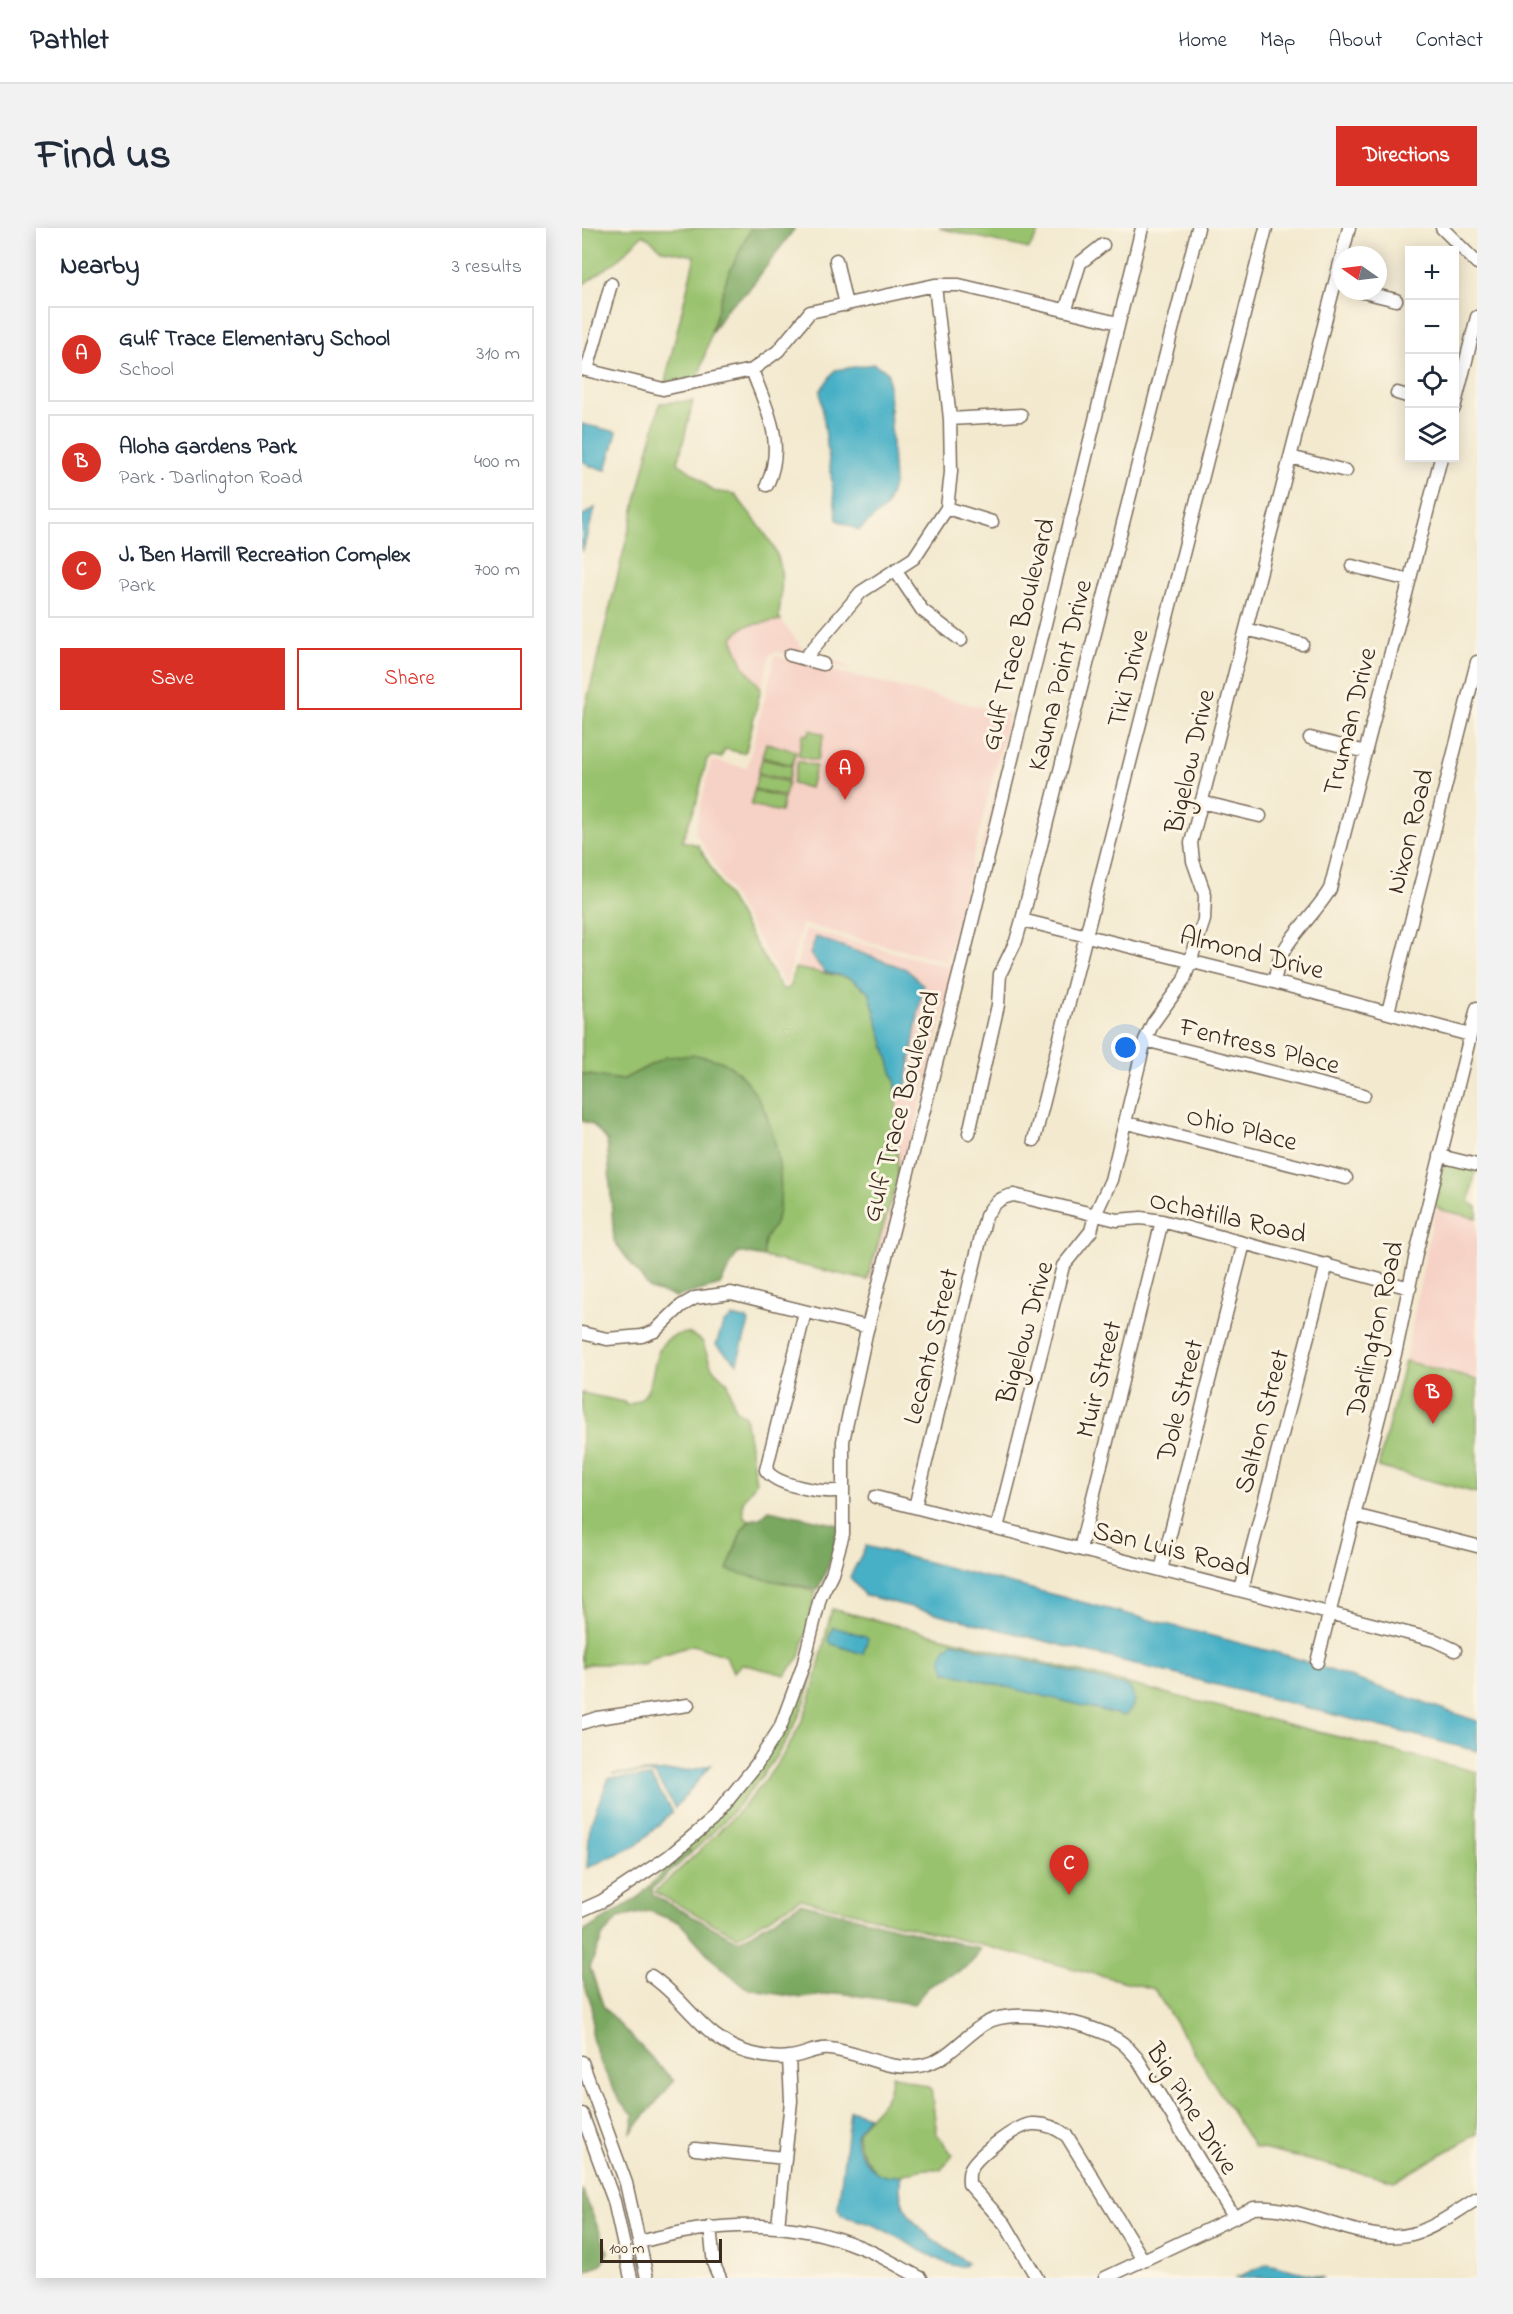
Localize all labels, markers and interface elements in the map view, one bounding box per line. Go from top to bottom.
text: Pathlet [30,21,109,62]
text: Home [1178,26,1227,56]
text: Map [1260,26,1295,56]
text: About [1328,26,1382,56]
text: Contact [1415,26,1483,56]
text: Find us [36,126,171,187]
button: Directions [1336,126,1477,186]
north arrow [1333,246,1387,300]
map controls [1405,246,1459,462]
button: + [1405,246,1459,300]
text: Nearby [60,248,139,286]
text: 3 results [452,253,522,282]
button: − [1405,300,1459,354]
text: Gulf Trace Elementary School [119,324,390,356]
text: A [75,340,88,369]
text: 310 m [476,340,520,369]
button: locate [1405,354,1459,408]
text: School [119,356,174,385]
button: layers [1405,408,1459,462]
text: Aloha Gardens Park [119,432,297,464]
text: B [75,448,88,477]
text: 400 m [474,448,520,477]
text: Park · Darlington Road [119,464,302,493]
street label: Gulf Trace Boulevard [972,514,1067,755]
text: J. Ben Harrill Recreation Complex [119,540,411,572]
text: C [76,556,87,585]
text: 700 m [474,556,520,585]
text: Park [119,572,155,601]
street label: Kauna Point Drive [1019,575,1104,775]
street label: Tiki Drive [1098,624,1161,732]
street label: Truman Drive [1314,643,1389,800]
button: Save [60,648,285,710]
button: Share [297,648,522,710]
street label: Bigelow Drive [1156,685,1227,838]
pin: A [826,750,864,800]
street label: Nixon Road [1377,765,1446,898]
street label: Almond Drive [1175,918,1329,991]
street label: Gulf Trace Boulevard [853,987,952,1227]
street label: Fentress Place [1174,1008,1345,1086]
your location [1111,1033,1140,1062]
street label: Ohio Place [1182,1098,1302,1163]
street label: Ochatilla Road [1145,1181,1310,1255]
street label: Darlington Road [1337,1238,1416,1422]
street label: Bigelow Drive [987,1256,1066,1410]
street label: Lecanto Street [894,1264,971,1429]
street label: Muir Street [1067,1317,1134,1442]
street label: Dole Street [1147,1335,1215,1467]
street label: Salton Street [1225,1345,1301,1498]
pin: B [1414,1374,1452,1424]
street label: San Luis Road [1088,1512,1254,1589]
pin: C [1050,1846,1088,1895]
street label: Big Pine Drive [1134,2035,1247,2184]
scale bar [600,2236,722,2264]
text: 100 m [609,2237,644,2261]

